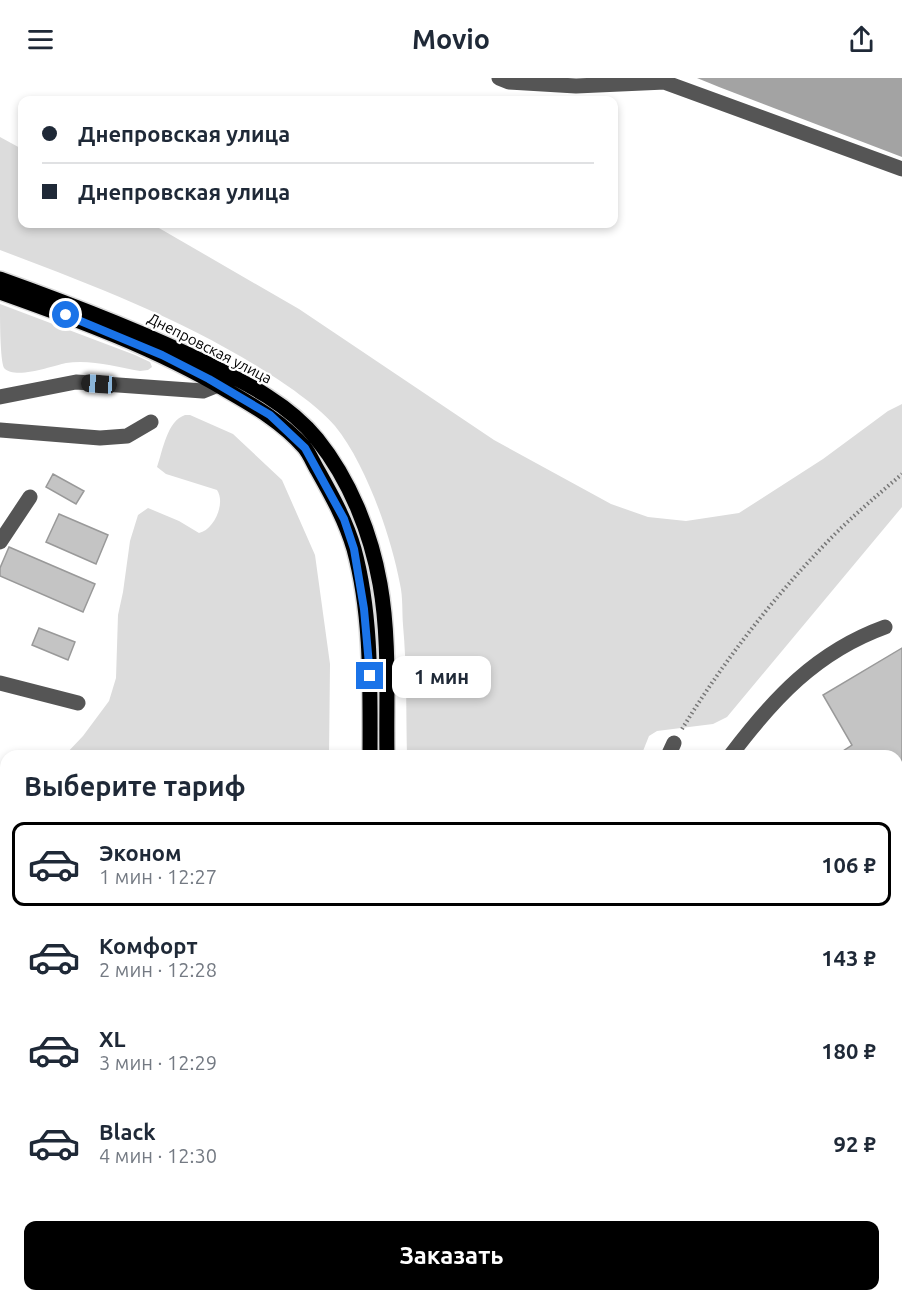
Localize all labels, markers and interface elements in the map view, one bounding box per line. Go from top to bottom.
icon: menu [24,23,57,56]
icon: share [845,23,878,56]
text: Movio [412,24,490,54]
text: Днепровская улица [78,121,290,146]
text: Днепровская улица [78,179,290,204]
route start [52,301,79,328]
street label: Днепровская улица [145,309,275,387]
car [80,374,118,394]
callout: 1 мин [391,655,490,697]
route end [356,662,383,689]
text: 1 мин [414,665,469,688]
text: Выберите тариф [24,771,246,801]
icon: car [27,837,81,891]
text: Эконом [99,840,181,865]
text: 106 ₽ [821,852,876,877]
text: 1 мин · 12:27 [99,865,217,888]
icon: car [27,930,81,984]
text: Комфорт [99,933,198,958]
text: 143 ₽ [821,945,876,970]
text: 2 мин · 12:28 [99,958,217,981]
icon: car [27,1023,81,1077]
text: XL [99,1026,126,1051]
text: 180 ₽ [821,1038,876,1063]
text: 3 мин · 12:29 [99,1051,217,1074]
icon: car [27,1116,81,1170]
text: Black [99,1119,156,1144]
text: 92 ₽ [834,1131,876,1156]
text: 4 мин · 12:30 [99,1144,217,1167]
button: Заказать [24,1221,879,1290]

